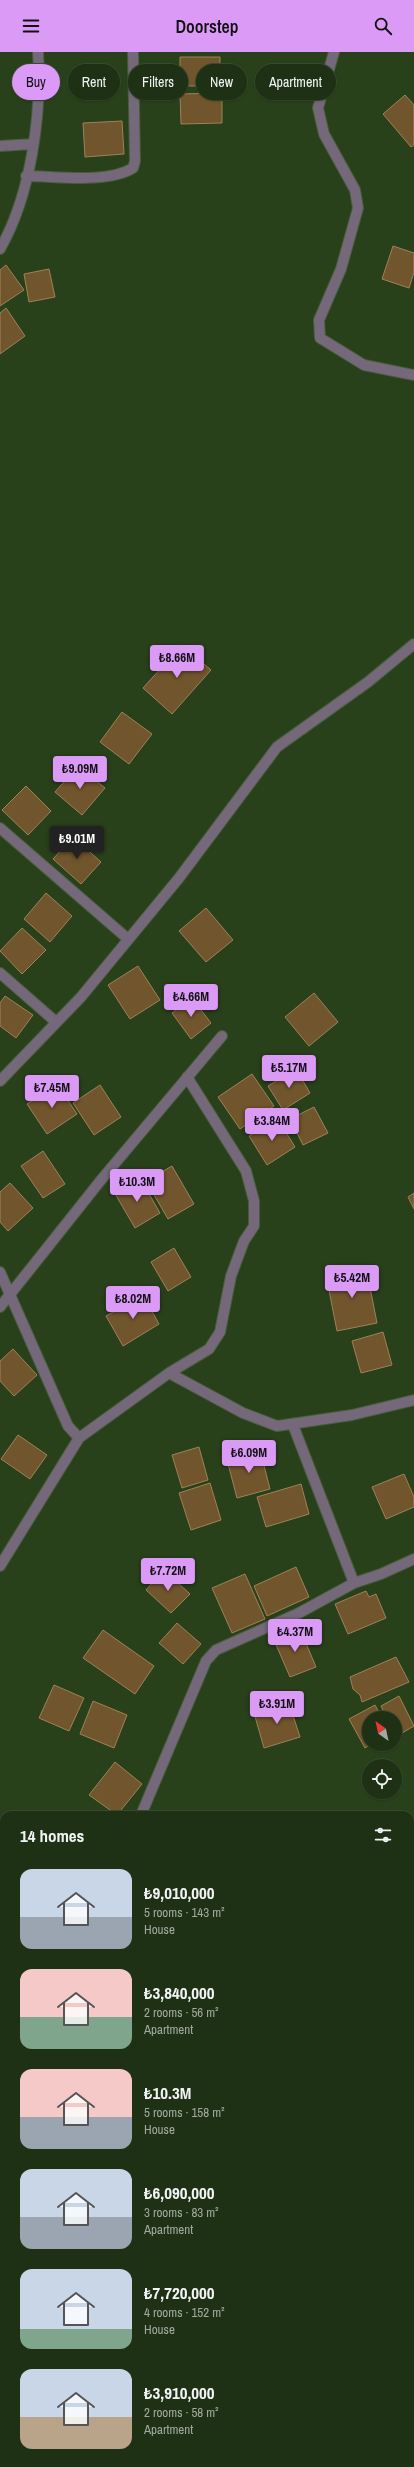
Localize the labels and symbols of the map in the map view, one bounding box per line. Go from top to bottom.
pin: ₺8.66M [144,645,210,679]
pin: ₺9.09M [47,756,113,790]
pin: ₺9.01M [44,826,110,860]
pin: ₺4.66M [158,984,224,1018]
pin: ₺5.17M [256,1055,322,1089]
pin: ₺7.45M [19,1075,85,1109]
pin: ₺3.84M [239,1108,305,1142]
pin: ₺10.3M [104,1169,170,1203]
pin: ₺5.42M [319,1265,385,1299]
pin: ₺8.02M [100,1286,166,1320]
pin: ₺6.09M [216,1440,282,1474]
pin: ₺7.72M [135,1558,201,1592]
pin: ₺4.37M [262,1619,328,1653]
pin: ₺3.91M [244,1691,310,1725]
north arrow [362,1711,402,1751]

